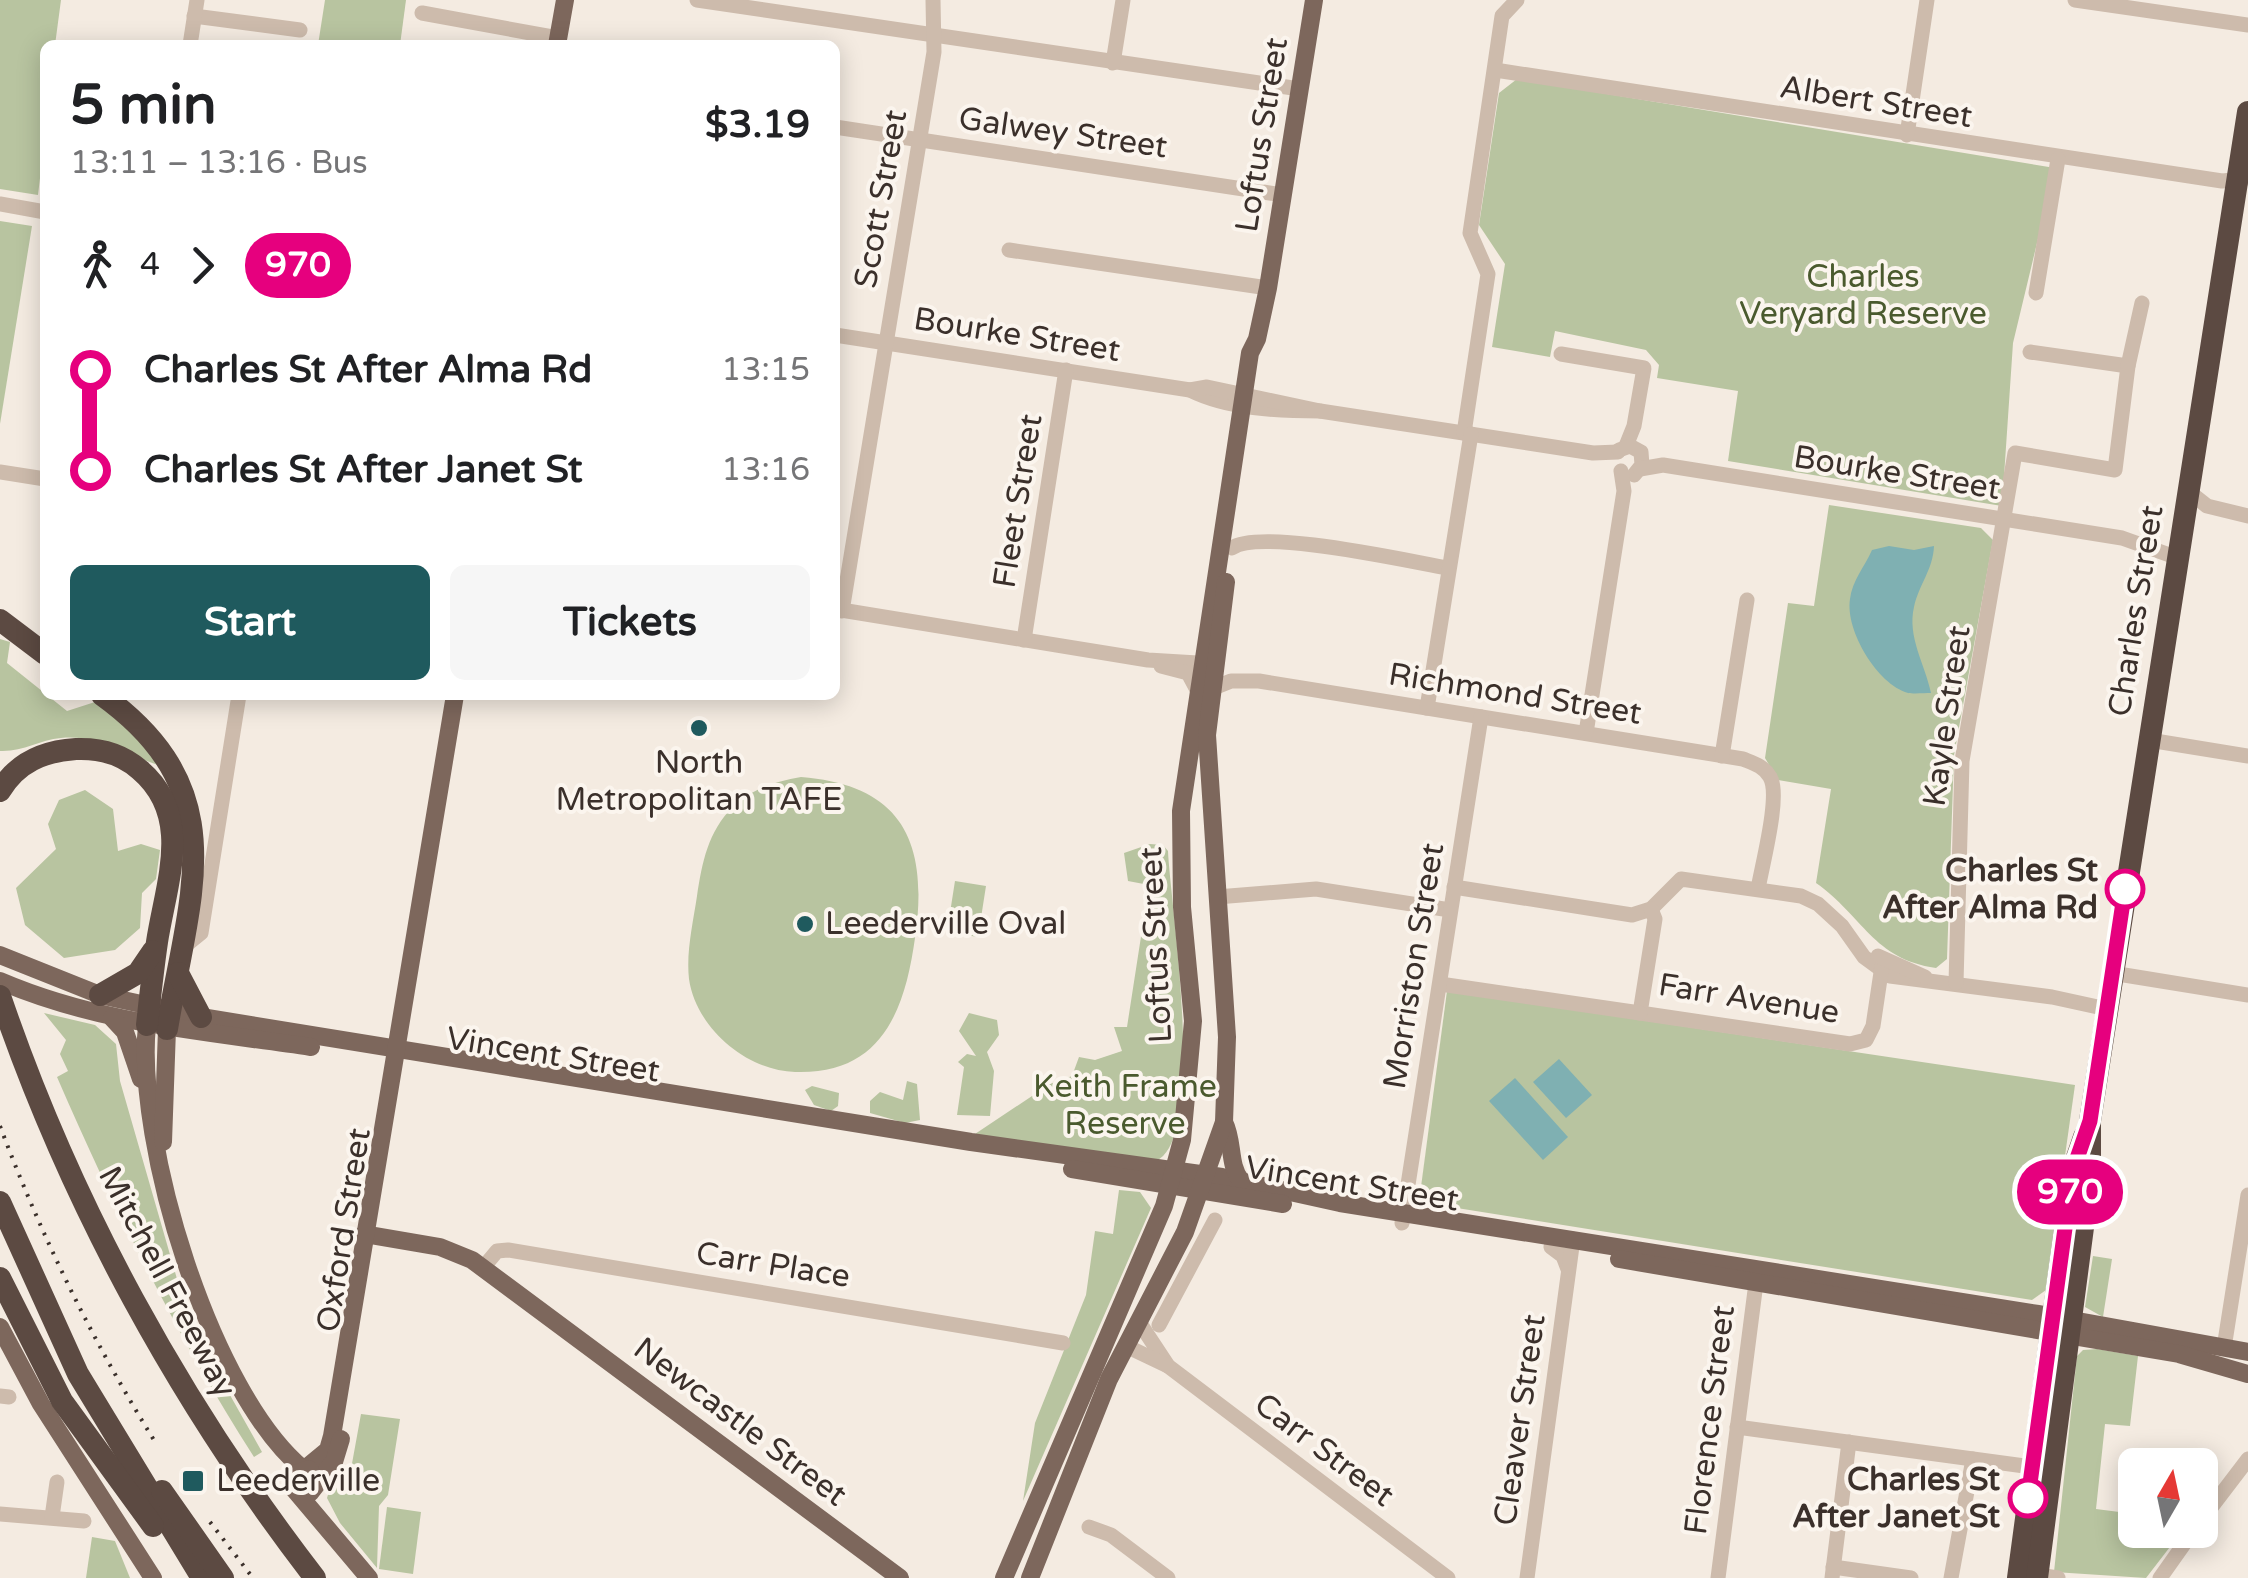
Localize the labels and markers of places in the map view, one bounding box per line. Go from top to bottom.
marker: North Metropolitan TAFE [688,717,710,739]
place label: North Metropolitan TAFE [556,744,842,819]
place label: Charles St After Alma Rd [1882,852,2099,927]
marker: Charles St After Alma Rd [2106,870,2144,908]
place label: Leederville Oval [825,905,1066,943]
marker: Leederville Oval [794,913,816,935]
place label: Charles St After Janet St [1792,1461,2001,1536]
place label: Leederville [216,1462,380,1500]
marker: Leederville [180,1468,206,1494]
marker: Charles St After Janet St [2009,1479,2047,1517]

